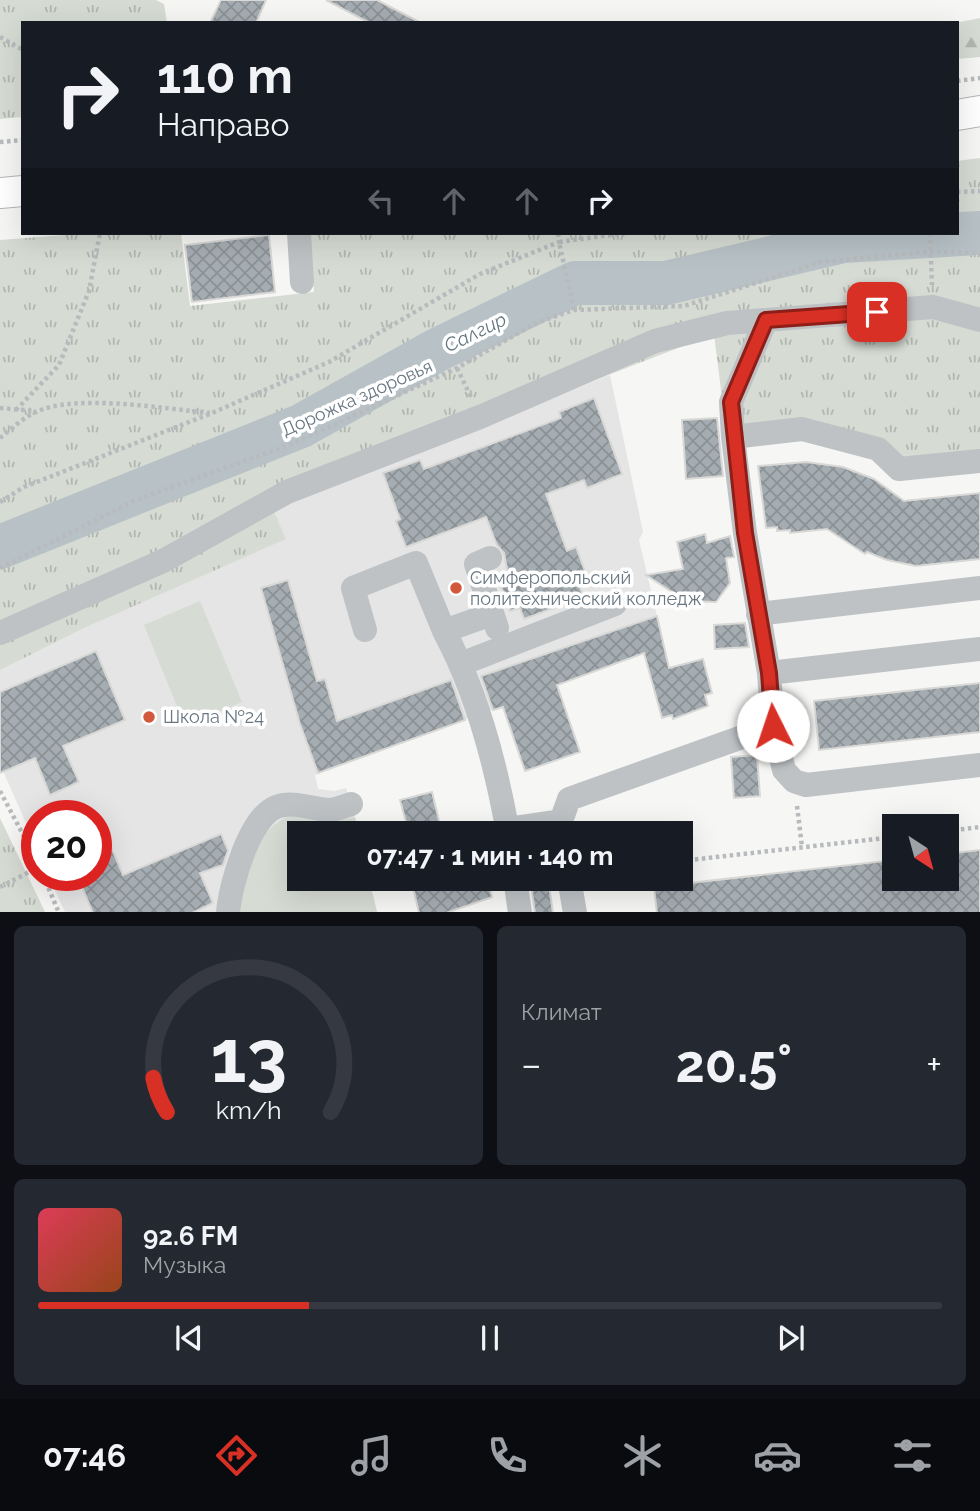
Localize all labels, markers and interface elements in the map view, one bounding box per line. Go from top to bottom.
text: 110 m [157,47,293,104]
icon: right [42,49,133,140]
text: Направо [157,106,289,143]
icon: left [362,182,400,220]
icon: ahead [435,182,473,220]
icon: ahead [508,182,546,220]
icon: right [581,182,619,220]
pin [847,282,907,342]
icon: arrive [858,293,896,331]
water label: Салгир [440,308,510,356]
street label: Дорожка здоровья [278,355,435,440]
place label: Симферопольский политехнический колледж [470,567,702,609]
marker: Симферопольский политехнический колледж [448,580,464,596]
position arrow [736,689,810,763]
place label: Школа №24 [163,706,264,727]
marker: Школа №24 [141,709,157,725]
speed limit sign: 20 [21,800,112,891]
north arrow [882,814,959,891]
map controls [882,814,959,891]
text: 07:47 · 1 мин · 140 m [367,841,613,871]
text: Климат [521,998,602,1025]
text: 13 [210,1014,287,1099]
text: 20.5° [676,1033,792,1094]
text: − [521,1042,541,1087]
text: + [926,1042,942,1087]
text: km/h [216,1094,281,1124]
text: 92.6 FM [143,1221,238,1251]
text: Музыка [143,1251,226,1278]
icon: previous [170,1319,208,1357]
icon: pause [471,1319,509,1357]
icon: next [772,1319,810,1357]
icon: directions [212,1431,261,1480]
icon: music [347,1431,396,1480]
icon: phone [483,1431,532,1480]
icon: climate [618,1431,667,1480]
icon: car [753,1431,802,1480]
icon: filters [888,1431,937,1480]
text: 07:46 [43,1437,126,1474]

